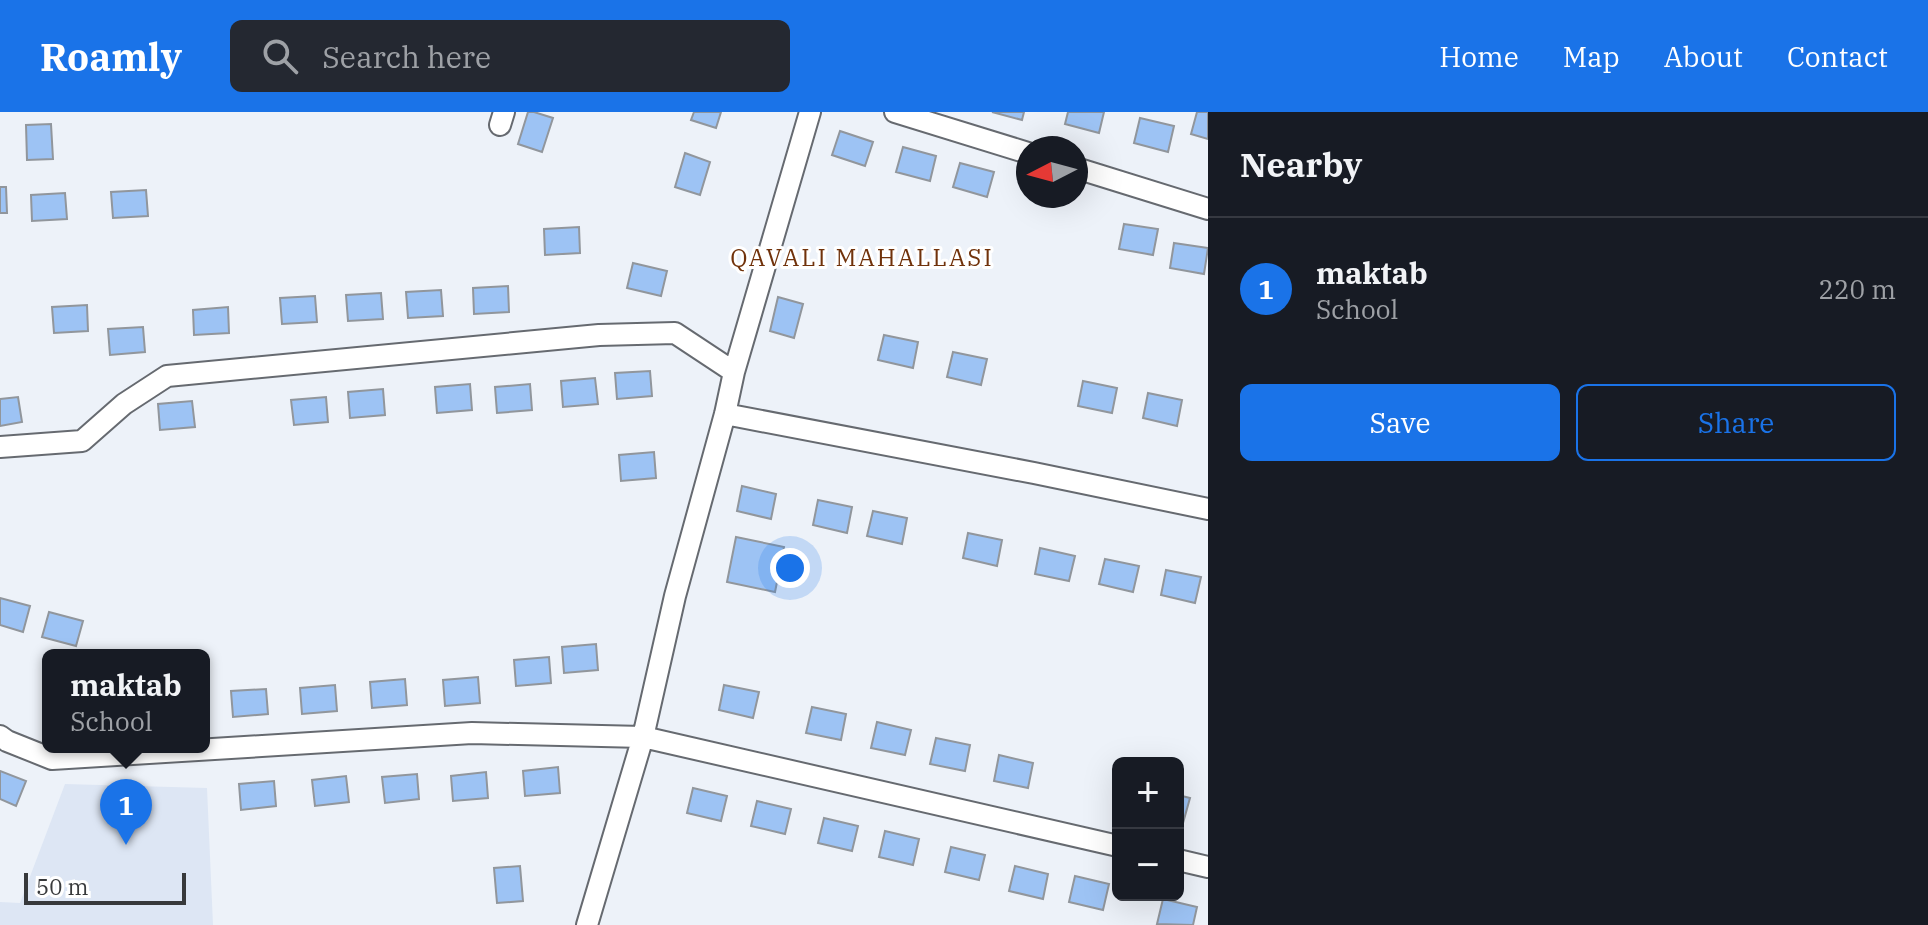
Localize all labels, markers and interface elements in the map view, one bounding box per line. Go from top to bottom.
search box [230,20,790,92]
text: Roamly [40,32,182,81]
icon: search [258,34,302,78]
text: Search here [322,37,491,76]
text: Home [1439,38,1519,75]
text: Map [1563,38,1620,75]
text: About [1664,38,1743,75]
text: Contact [1787,38,1888,75]
north arrow [1016,136,1088,208]
text: Nearby [1240,142,1362,186]
district label: QAVALI MAHALLASI [730,241,994,273]
text: maktab [1316,253,1428,292]
text: 1 [1258,272,1274,306]
text: 220 m [1818,272,1896,306]
text: School [1316,292,1398,326]
button: Save [1240,384,1560,461]
button: Share [1576,384,1896,461]
your location [770,548,810,588]
popup [42,649,210,753]
text: maktab [70,665,182,704]
text: School [70,704,152,738]
map controls [1112,757,1184,901]
button: + [1112,757,1184,829]
pin: 1 [100,779,152,845]
button: − [1112,829,1184,901]
scale bar [24,869,186,905]
text: 50 m [36,872,88,901]

